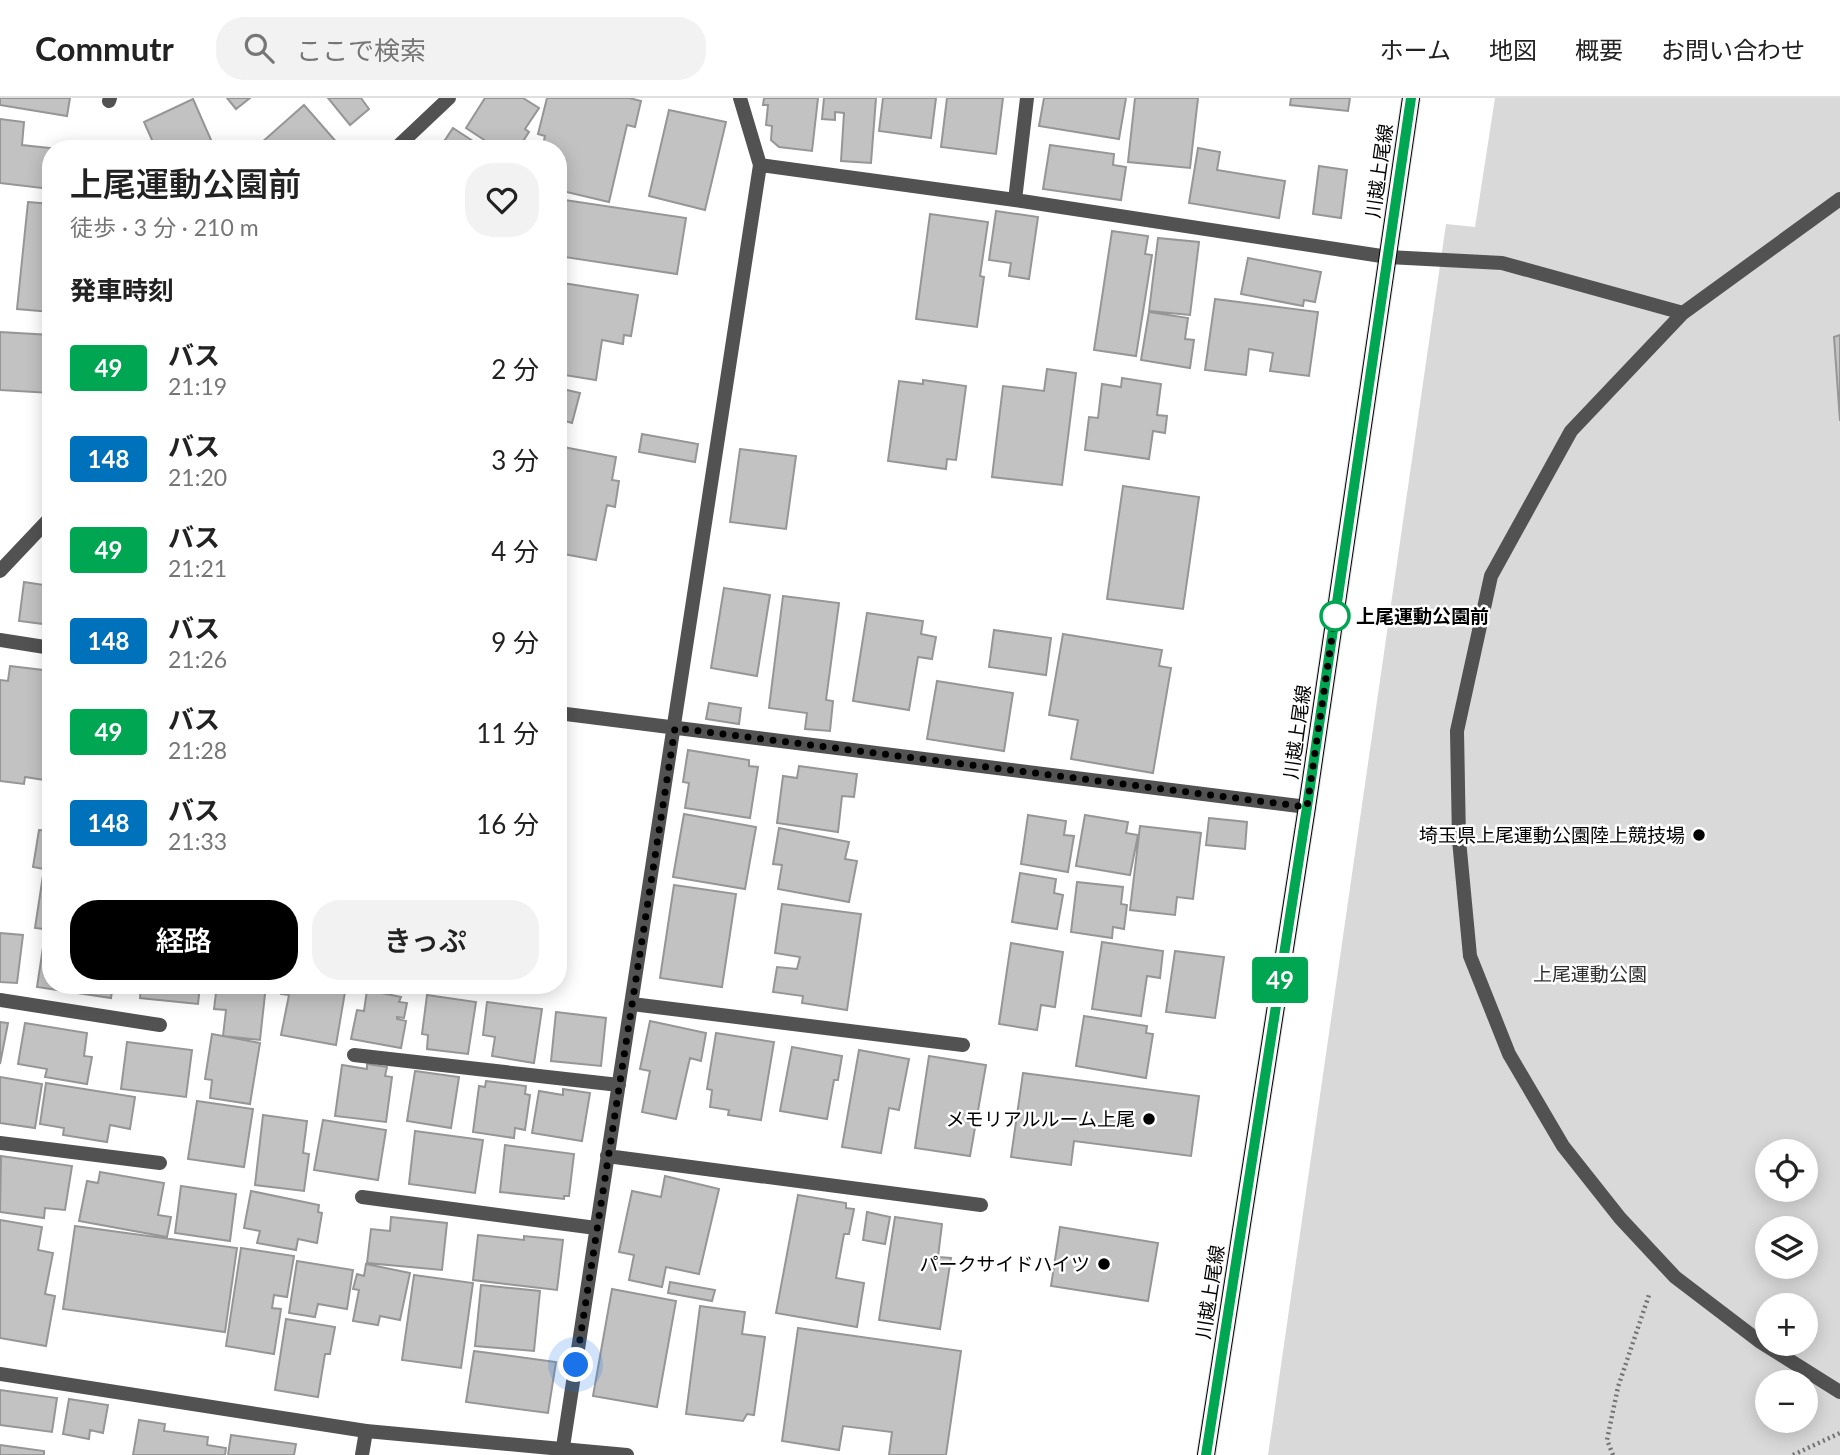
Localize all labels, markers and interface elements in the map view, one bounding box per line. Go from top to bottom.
search box [216,17,706,80]
text: Commutr [35,28,174,68]
icon: search [240,29,278,67]
text: ここで検索 [296,34,426,66]
text: ホーム [1380,35,1451,64]
text: 地図 [1489,35,1537,64]
text: 概要 [1575,35,1623,64]
text: お問い合わせ [1661,35,1805,64]
street label: 川越上尾線 [1361,122,1397,220]
text: 上尾運動公園前 [70,163,301,203]
button: heart [465,163,539,237]
text: 徒歩 · 3 分 · 210 m [70,213,259,241]
text: 発車時刻 [70,274,174,306]
text: バス [168,339,220,371]
text: 49 [95,353,122,382]
text: 2 分 [491,353,539,385]
text: 21:19 [168,372,227,400]
text: バス [168,430,220,462]
text: 148 [88,444,129,473]
text: 3 分 [491,444,539,476]
text: 21:20 [168,463,227,491]
text: バス [168,521,220,553]
text: 49 [95,535,122,564]
text: 4 分 [491,535,539,567]
text: 21:21 [168,554,227,582]
marker: 上尾運動公園前 [1320,601,1350,631]
place label: 上尾運動公園前 [1356,604,1489,627]
text: バス [168,612,220,644]
text: 148 [88,626,129,655]
text: 9 分 [491,626,539,658]
text: 21:26 [168,645,227,673]
street label: 川越上尾線 [1279,683,1315,781]
text: バス [168,703,220,735]
text: 49 [95,717,122,746]
text: 11 分 [476,717,539,749]
text: 21:28 [168,736,227,764]
text: バス [168,794,220,826]
text: 148 [88,808,129,837]
text: 16 分 [476,808,539,840]
place label: 埼玉県上尾運動公園陸上競技場 [1419,823,1685,846]
text: 21:33 [168,827,227,855]
marker: 埼玉県上尾運動公園陸上競技場 [1691,827,1707,843]
button: 経路 [70,900,298,980]
button: きっぷ [312,900,539,980]
line badge: 49 [1248,957,1312,1003]
park label: 上尾運動公園 [1533,962,1647,985]
text: 49 [1266,965,1294,994]
place label: メモリアルルーム上尾 [946,1107,1135,1130]
marker: メモリアルルーム上尾 [1141,1111,1157,1127]
map controls [1755,1139,1818,1433]
button: locate [1755,1139,1818,1202]
button: layers [1755,1216,1818,1279]
street label: 川越上尾線 [1191,1243,1228,1341]
place label: パークサイドハイツ [919,1252,1090,1275]
marker: パークサイドハイツ [1096,1256,1112,1272]
button: + [1755,1293,1818,1356]
your location [558,1347,593,1382]
button: − [1755,1370,1818,1433]

